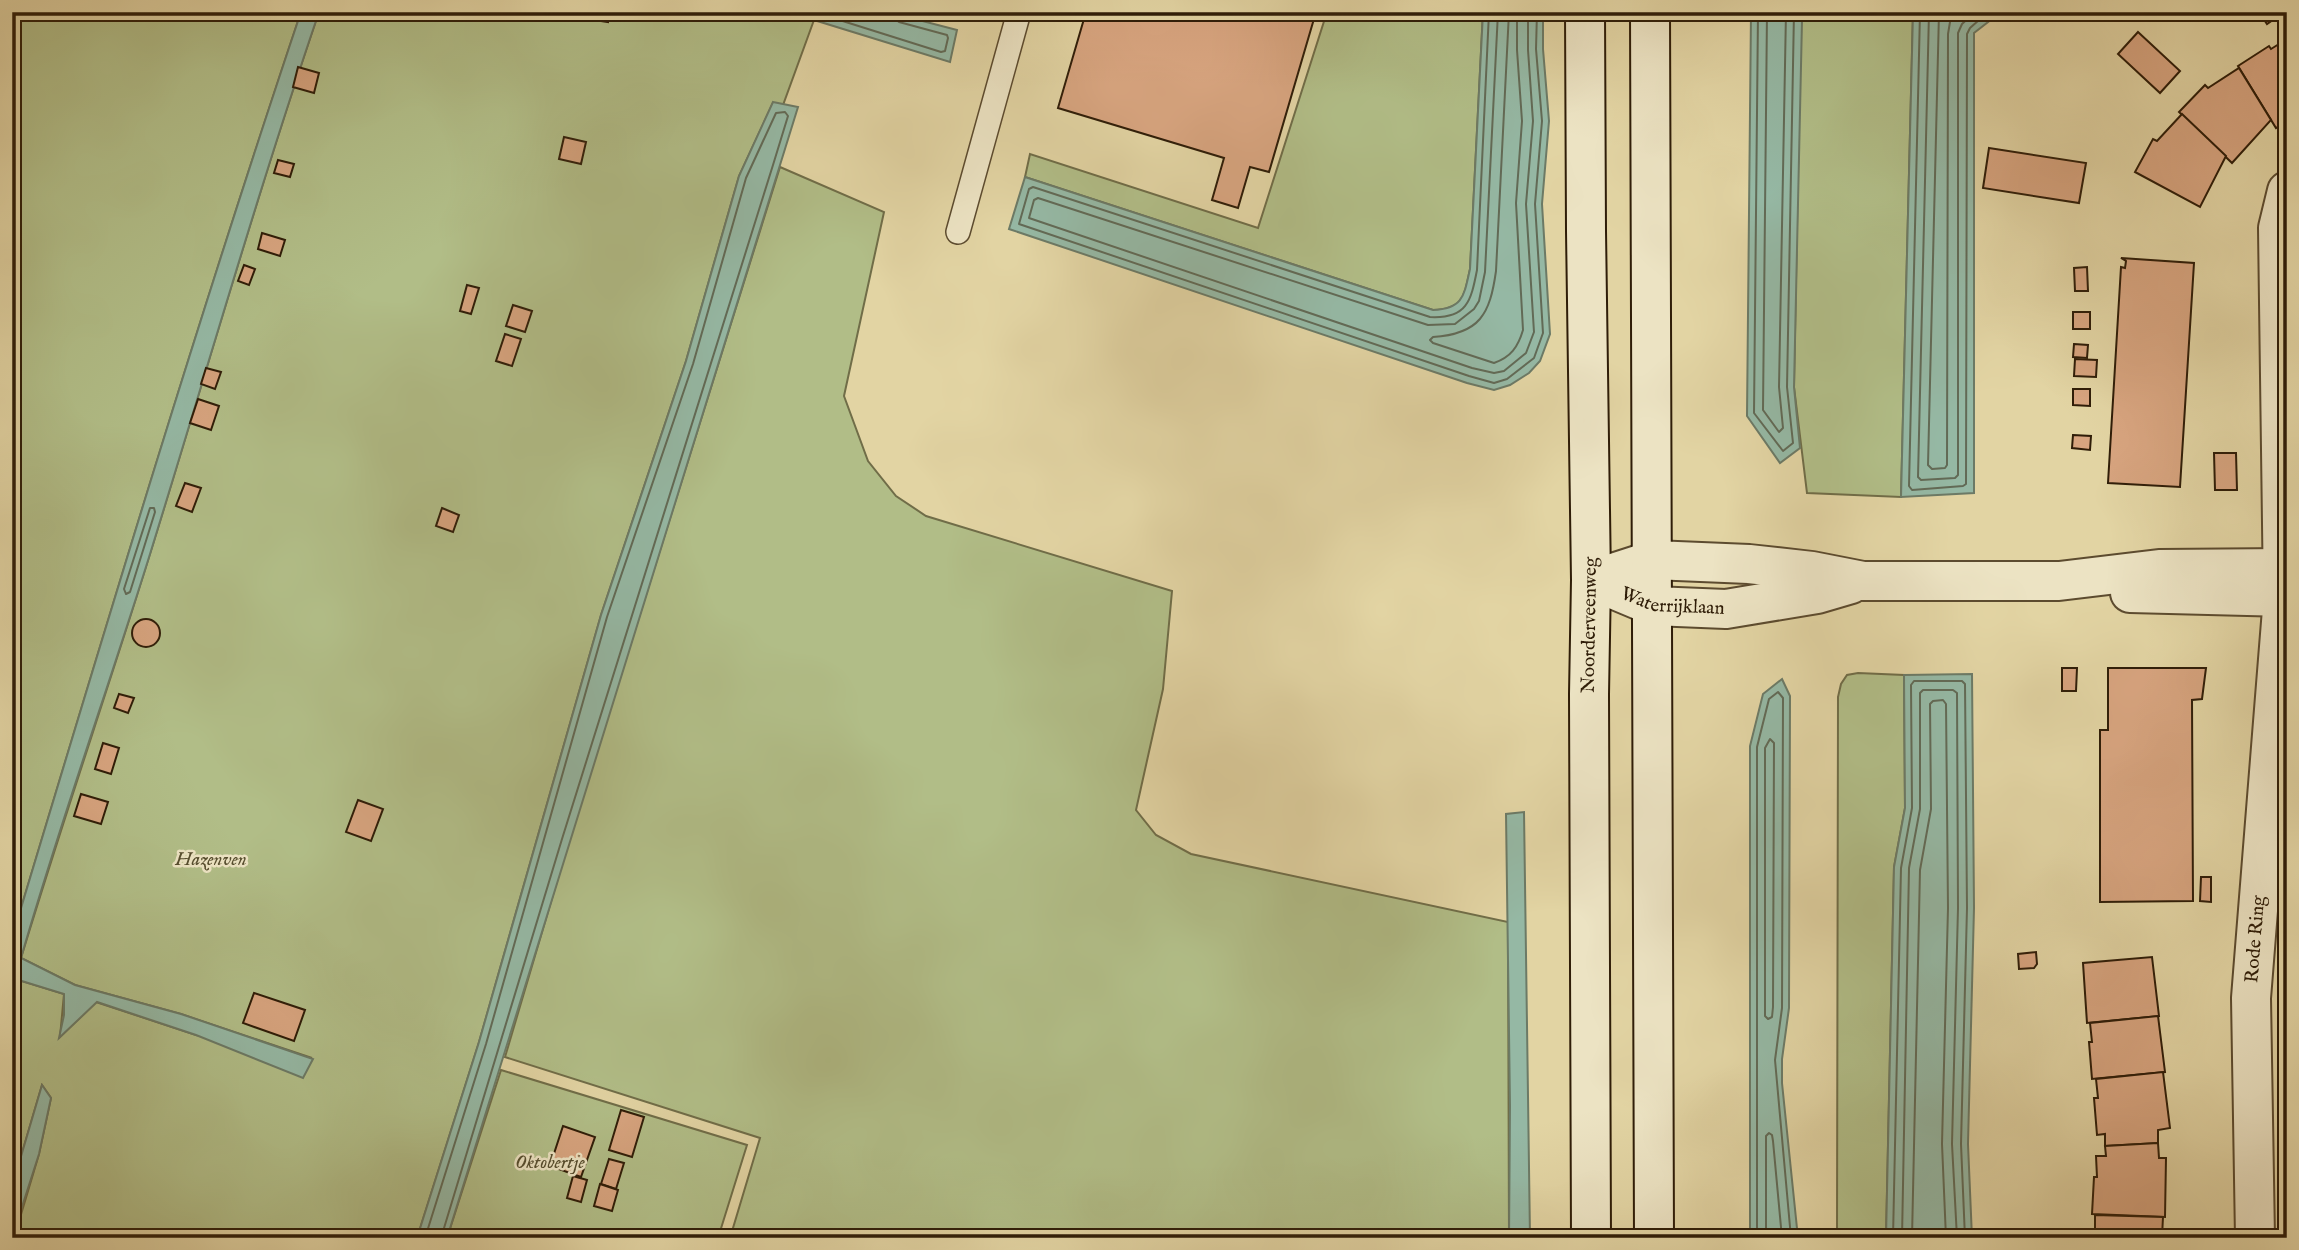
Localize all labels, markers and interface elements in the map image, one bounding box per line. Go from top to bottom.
street label: Noorderveenweg [1577,556,1603,693]
street label: Waterrijklaan [1617,582,1725,621]
park label: Hazenven [174,848,247,872]
street label: Rode Ring [2240,894,2271,984]
park label: Oktobertje [515,1151,585,1175]

